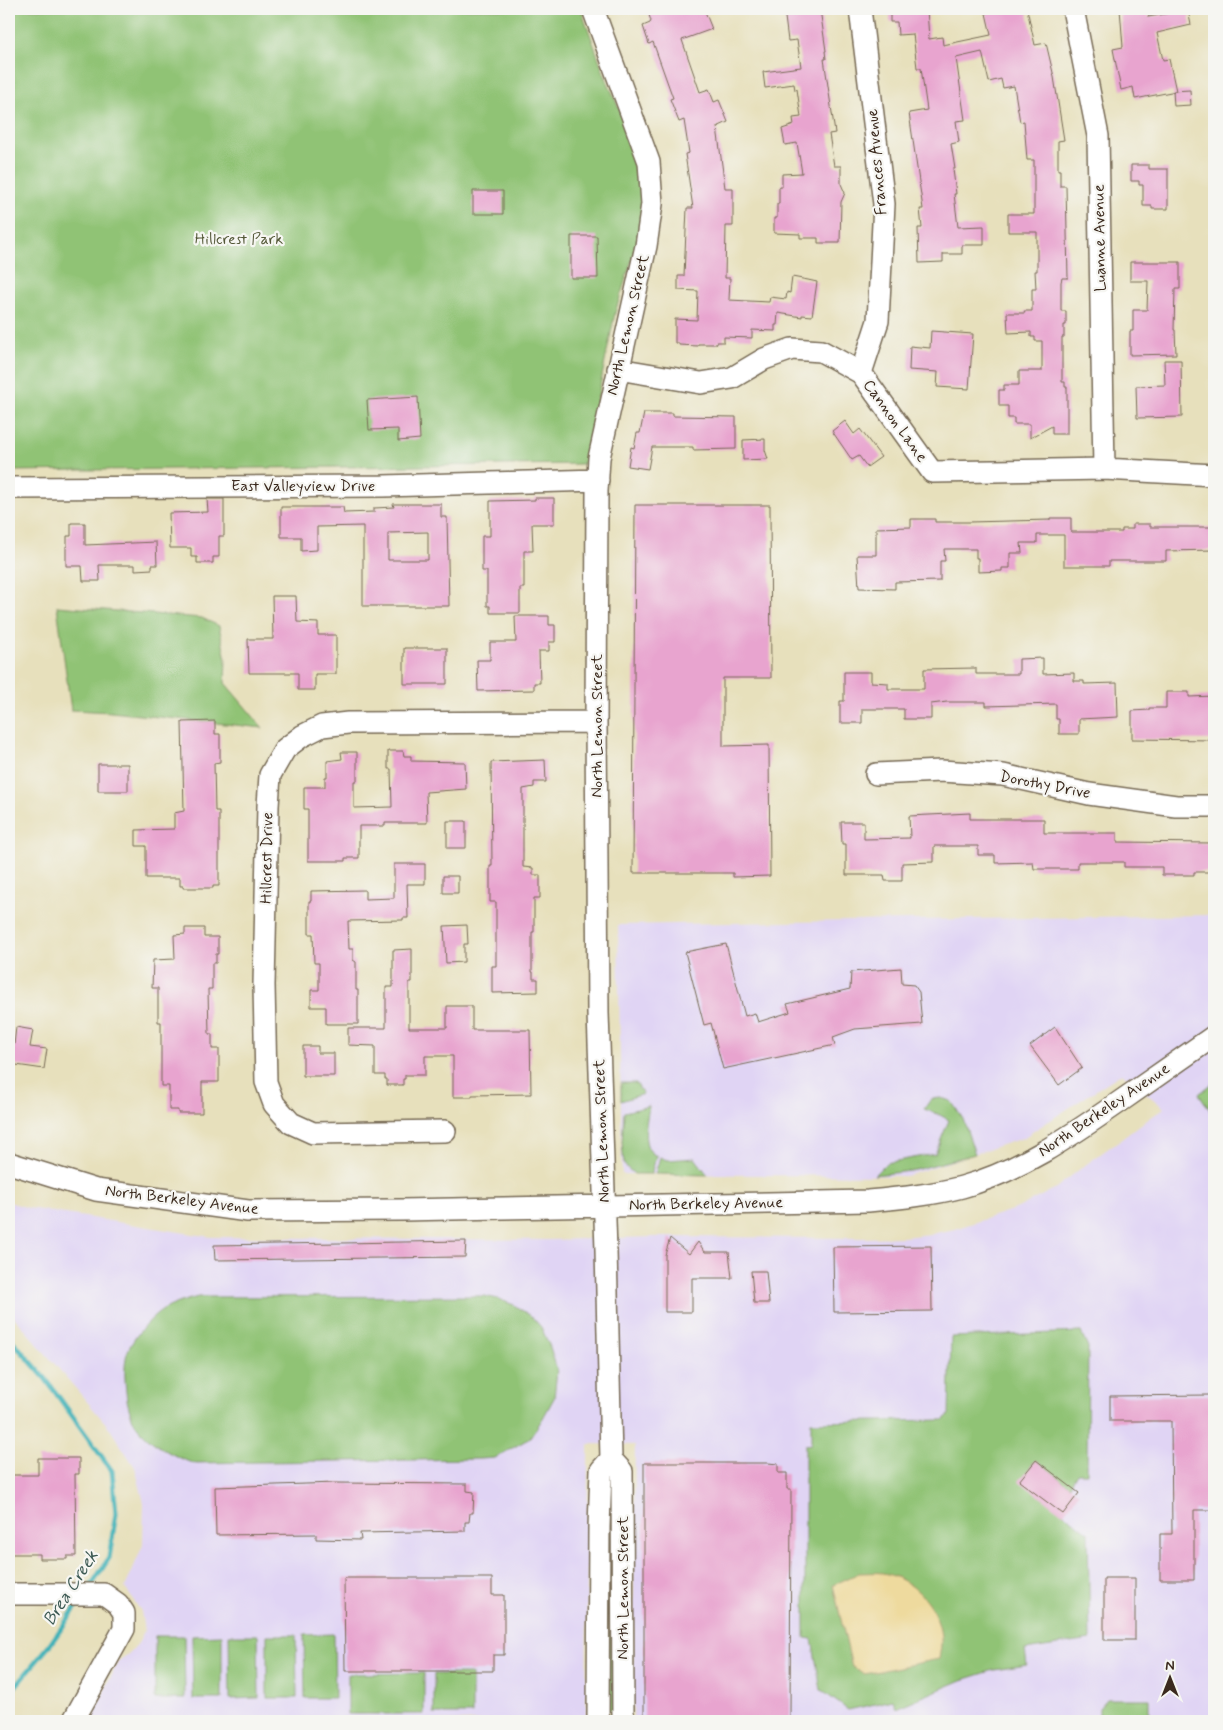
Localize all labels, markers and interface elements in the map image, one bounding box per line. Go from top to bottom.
street label: Frances Avenue [862,107,892,216]
street label: Luanne Avenue [1089,184,1111,292]
park label: Hillcrest Park [195,229,283,250]
street label: North Lemon Street [602,252,655,397]
street label: Cannon Lane [858,375,932,467]
street label: East Valleyview Drive [231,476,375,497]
street label: North Lemon Street [587,654,608,798]
street label: Dorothy Drive [998,766,1092,804]
street label: Hillcrest Drive [256,812,278,904]
street label: North Lemon Street [589,1058,615,1203]
street label: North Berkeley Avenue [1034,1058,1174,1162]
street label: North Berkeley Avenue [104,1180,260,1220]
street label: North Berkeley Avenue [629,1192,783,1216]
street label: North Lemon Street [613,1516,634,1660]
water label: Brea Creek [38,1546,104,1630]
north arrow [1146,1652,1196,1702]
text: N [1165,1657,1175,1675]

